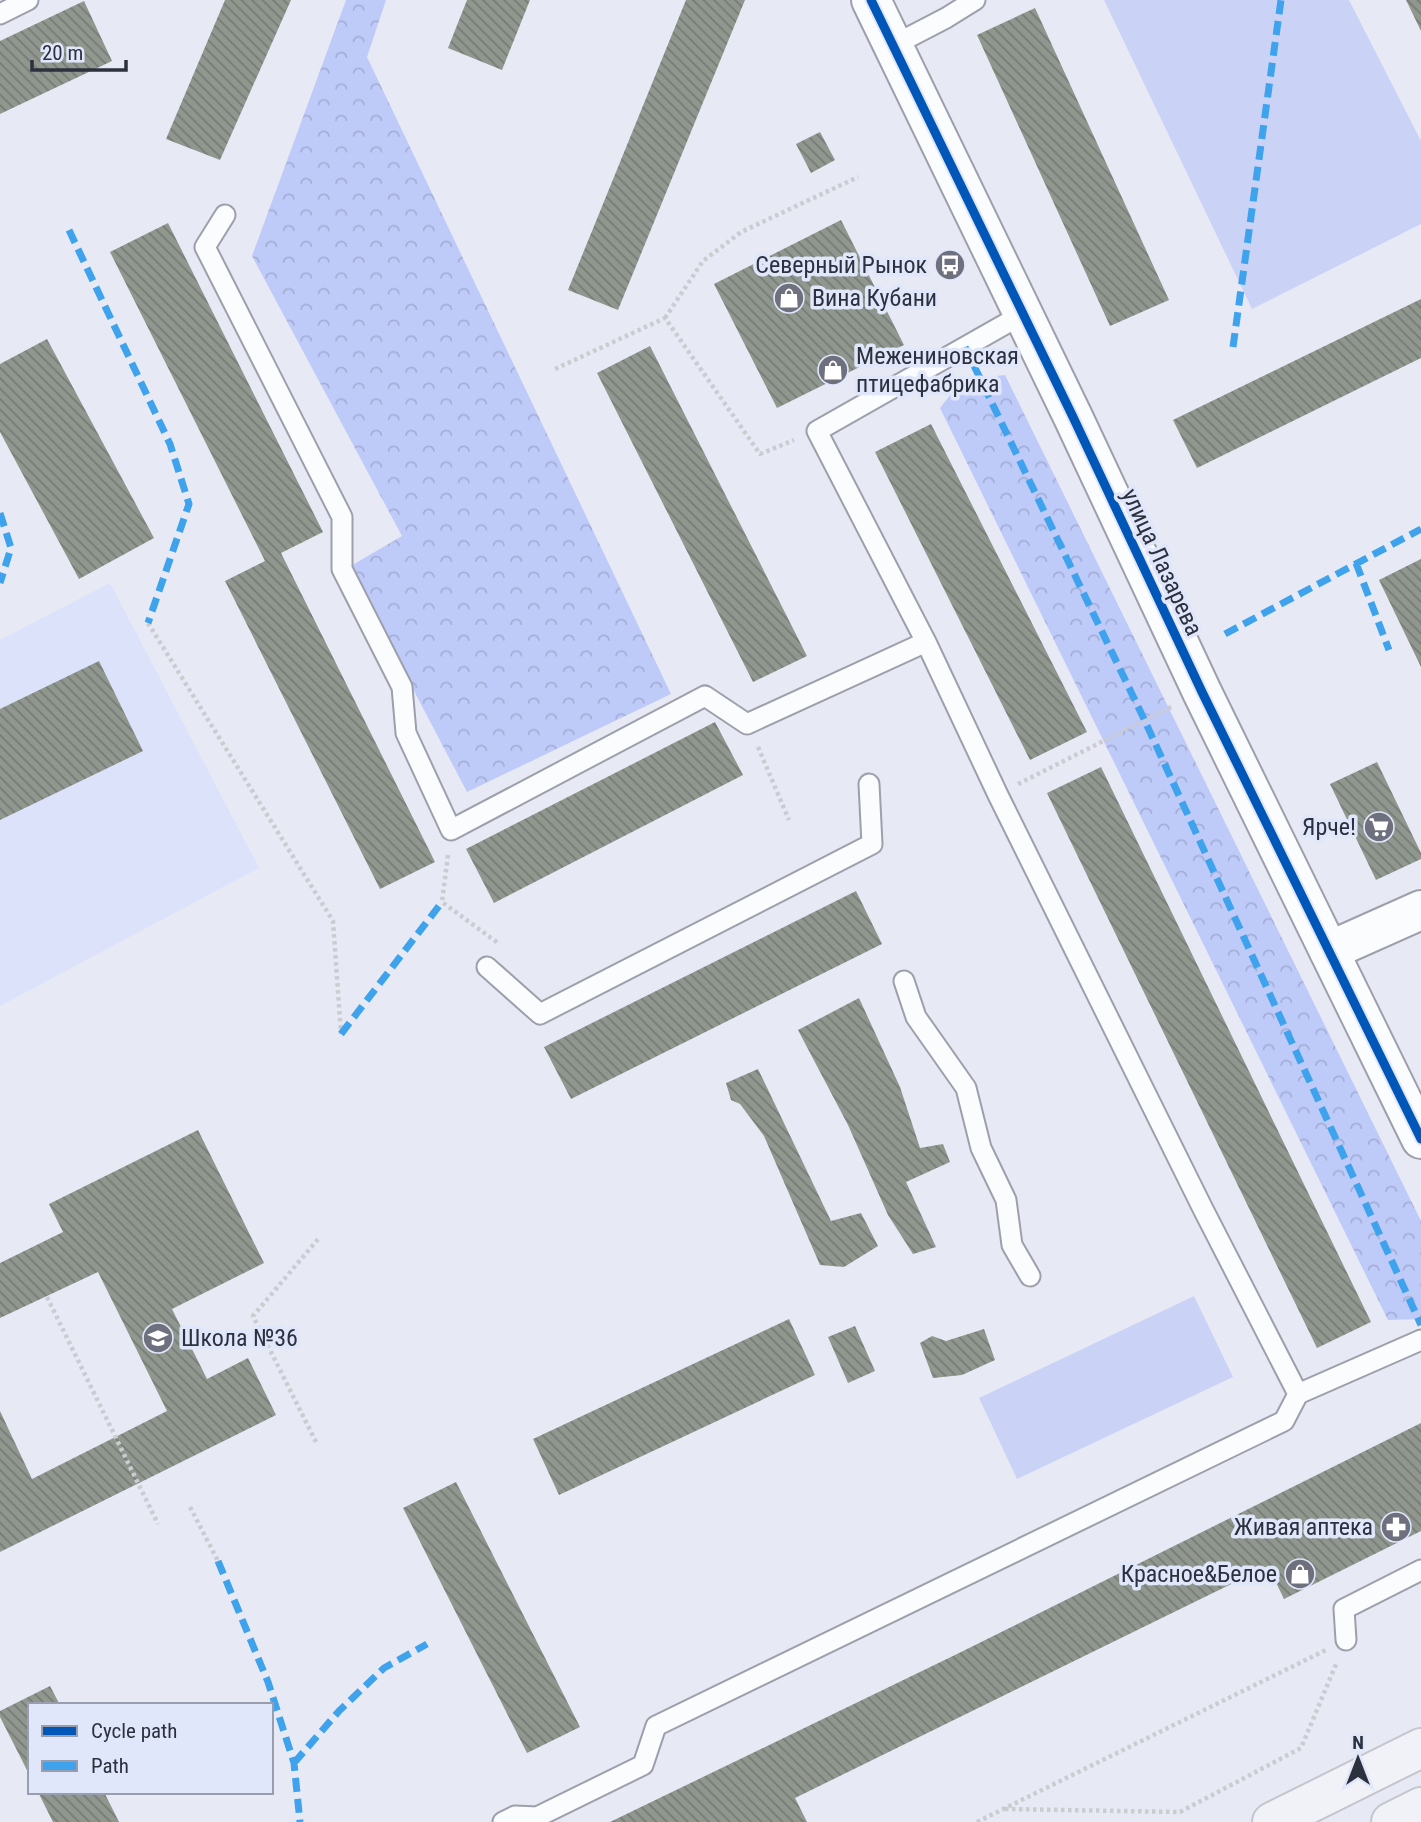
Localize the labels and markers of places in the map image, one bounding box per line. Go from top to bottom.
bus stop icon: Северный Рынок [933,248,967,282]
place label: Северный Рынок [755,251,927,279]
shop icon: Вина Кубани [772,281,806,315]
place label: Вина Кубани [812,284,937,312]
place label: Межениновская птицефабрика [856,342,1019,398]
shop icon: Межениновская птицефабрика [816,353,850,387]
supermarket icon: Ярче! [1362,810,1396,844]
place label: Ярче! [1302,813,1356,841]
school or university icon: Школа №36 [141,1321,175,1355]
place label: Школа №36 [181,1324,298,1352]
pharmacy icon: Живая аптека [1379,1510,1413,1544]
place label: Живая аптека [1234,1513,1373,1541]
shop icon: Красное&Белое [1283,1557,1317,1591]
place label: Красное&Белое [1121,1560,1277,1588]

